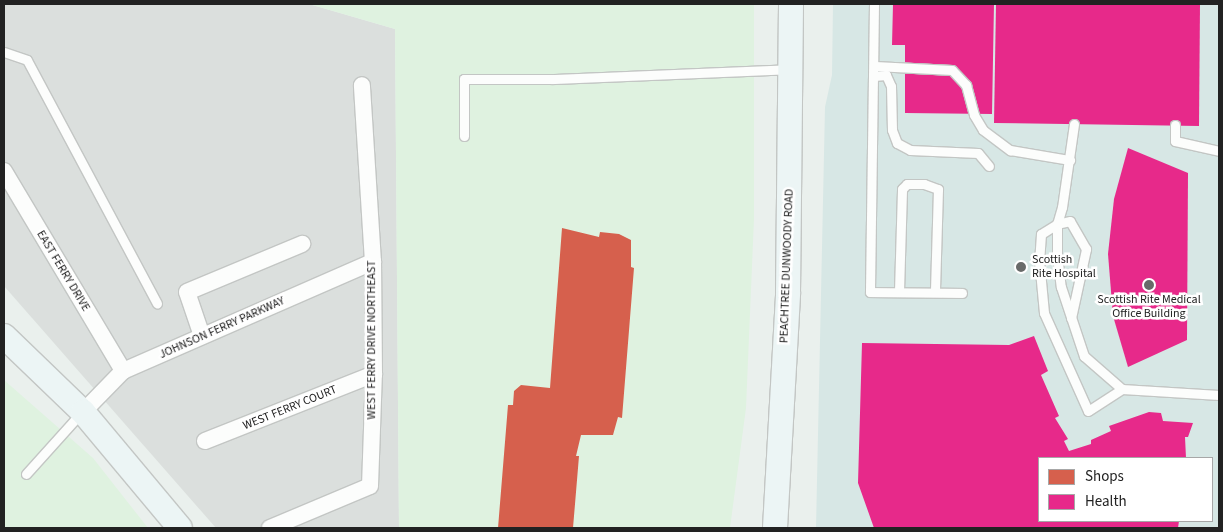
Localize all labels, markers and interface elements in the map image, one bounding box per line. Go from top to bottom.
street label: PEACHTREE DUNWOODY ROAD [777,189,797,343]
street label: EAST FERRY DRIVE [33,228,93,314]
place label: Scottish Rite Hospital [1032,253,1096,281]
street label: WEST FERRY DRIVE NORTHEAST [365,260,379,420]
marker: Scottish Rite Hospital [1014,260,1028,274]
marker: Scottish Rite Medical Office Building [1143,279,1155,291]
place label: Scottish Rite Medical Office Building [1097,293,1201,321]
street label: JOHNSON FERRY PARKWAY [157,294,287,362]
street label: WEST FERRY COURT [241,383,339,433]
legend [1038,457,1213,522]
text: Shops [1085,466,1124,487]
text: Health [1085,491,1127,512]

